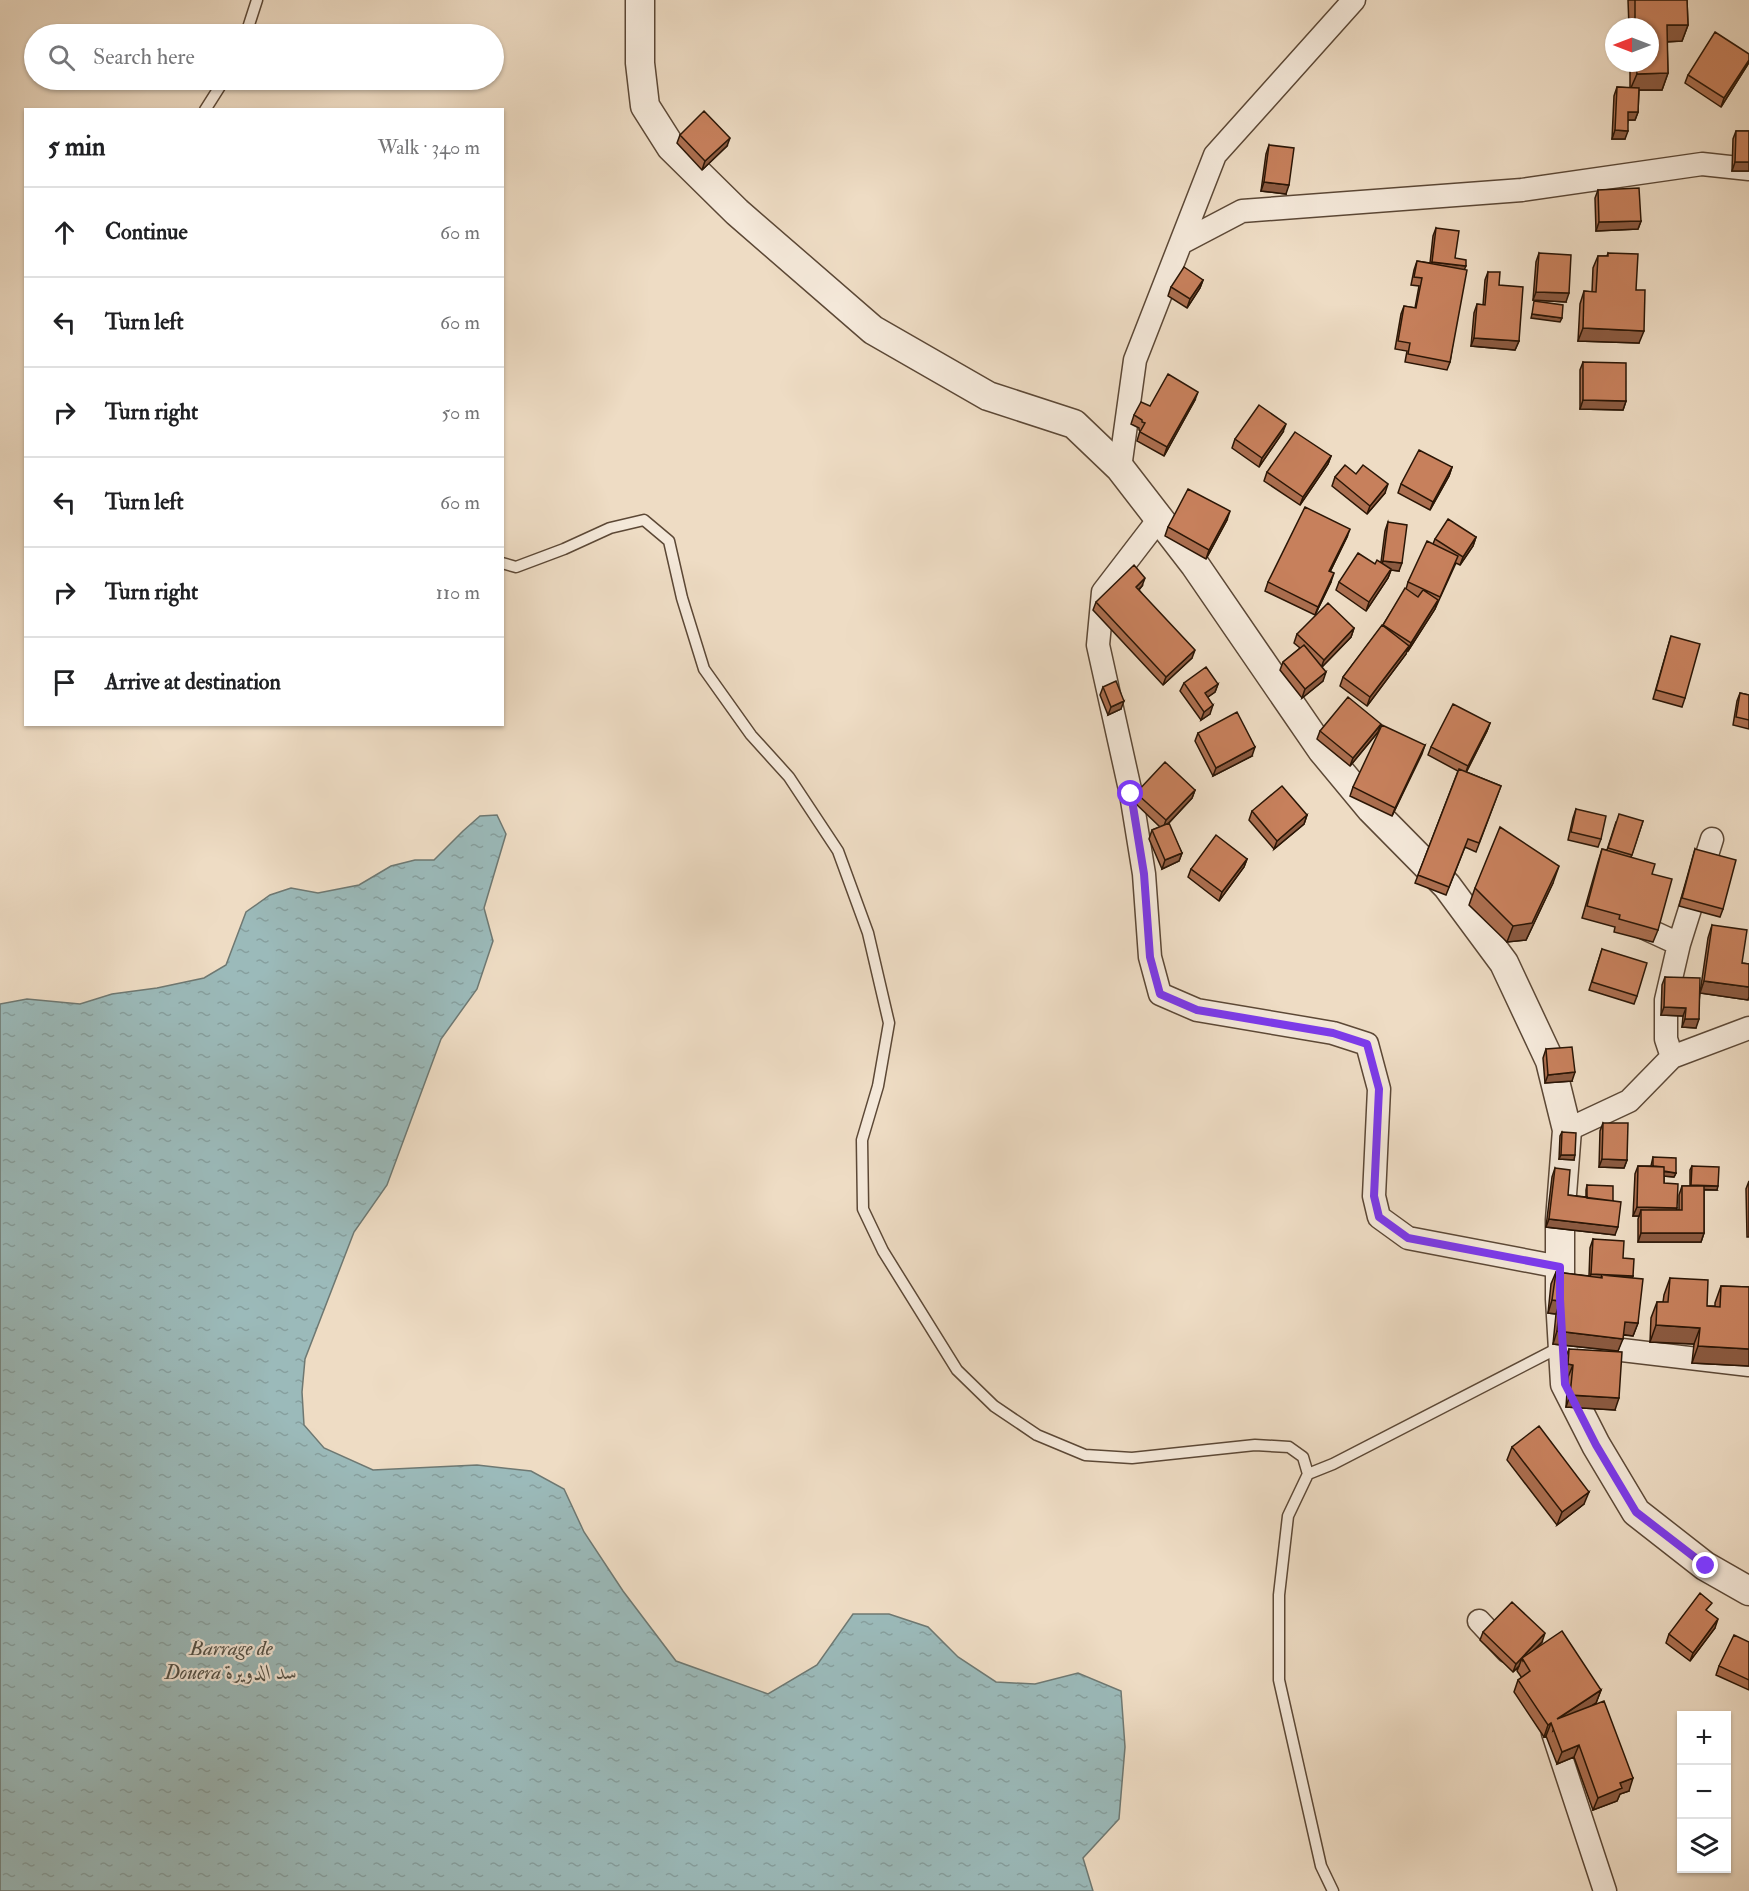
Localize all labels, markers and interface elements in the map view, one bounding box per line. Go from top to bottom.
north arrow [1605,18,1659,72]
search box [24,24,504,90]
icon: search [45,41,78,74]
text: Search here [93,43,195,71]
text: 5 min [48,131,105,163]
text: Walk · 340 m [378,135,480,160]
icon: ahead [48,216,81,249]
text: Continue [105,218,188,246]
text: 60 m [440,220,480,245]
icon: left [48,306,81,339]
text: Turn left [105,308,184,336]
text: 60 m [440,310,480,335]
icon: right [48,396,81,429]
text: Turn right [105,398,198,426]
text: 50 m [441,400,480,425]
icon: left [48,486,81,519]
text: Turn left [105,488,184,516]
text: 60 m [440,490,480,515]
icon: right [48,576,81,609]
text: Turn right [105,578,198,606]
text: 110 m [436,580,480,605]
icon: arrive [48,666,81,699]
text: Arrive at destination [105,668,281,696]
route start [1117,780,1143,806]
route end [1692,1552,1718,1578]
water label: Barrage de Douera سد الدويرة [164,1635,298,1686]
map controls [1677,1711,1731,1873]
button: + [1677,1711,1731,1765]
button: − [1677,1765,1731,1819]
button: layers [1677,1819,1731,1873]

